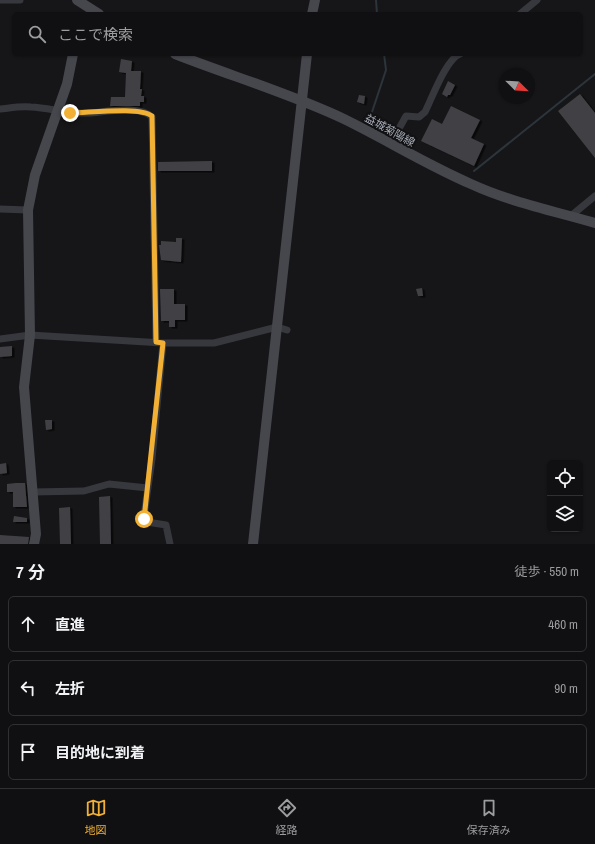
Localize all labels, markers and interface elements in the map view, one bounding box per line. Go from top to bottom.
search box [12,12,583,56]
icon: search [26,23,48,45]
text: ここで検索 [58,24,133,45]
north arrow [499,68,535,104]
route end [61,104,79,122]
street label: 益城菊陽線 [363,111,417,149]
map controls [547,460,583,532]
button: locate [547,460,583,496]
button: layers [547,496,583,532]
route start [135,510,153,528]
text: 7 分 [16,560,45,583]
text: 徒歩 · 550 m [514,563,579,580]
icon: ahead [17,613,39,635]
text: 直進 [55,614,85,635]
text: 460 m [548,616,578,633]
icon: left [17,677,39,699]
text: 左折 [55,678,85,699]
text: 90 m [554,680,578,697]
icon: arrive [17,741,39,763]
text: 目的地に到着 [55,742,145,763]
tab: 地図 [85,797,107,837]
tab: 経路 [276,797,298,837]
tab: 保存済み [467,797,511,837]

